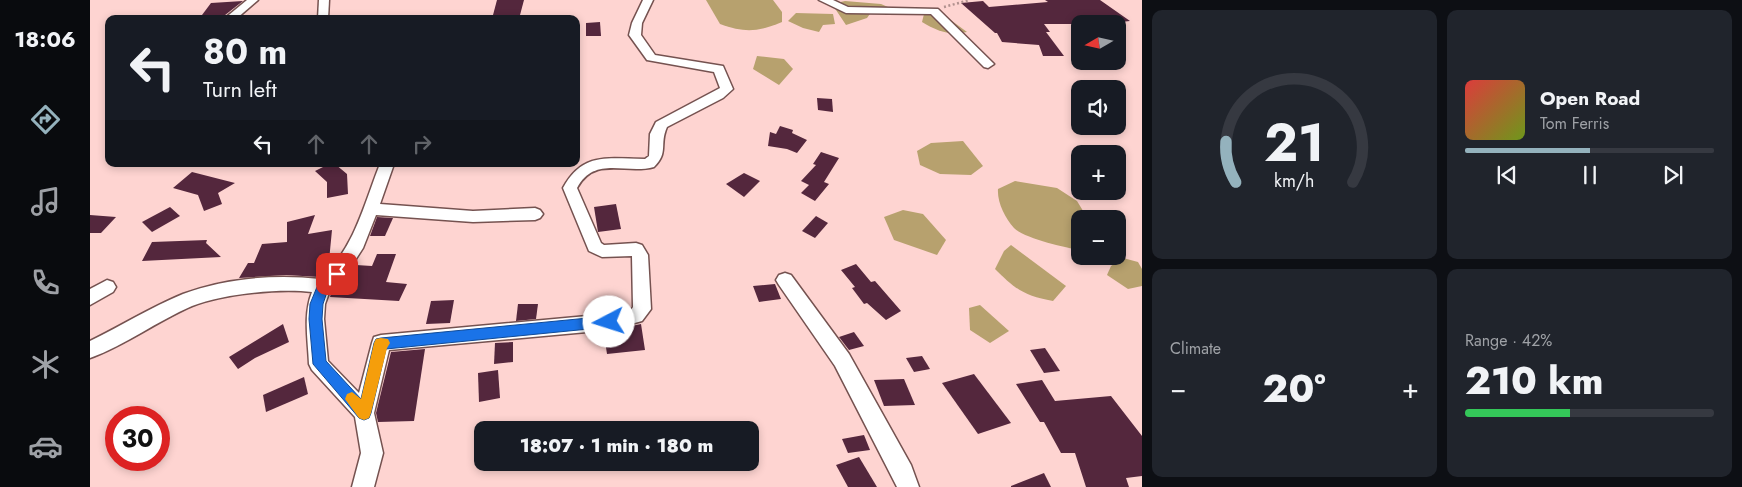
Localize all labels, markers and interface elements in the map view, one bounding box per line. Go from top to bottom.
north arrow [1071,15,1126,70]
map controls [1071,15,1126,265]
text: 18:06 [14,23,76,55]
text: 80 m [203,27,287,77]
icon: left [120,35,185,100]
text: Turn left [203,73,277,105]
button: sound [1071,80,1126,135]
text: Open Road [1540,85,1640,112]
icon: directions [28,102,63,137]
text: 21 [1264,105,1325,181]
text: Tom Ferris [1540,112,1609,135]
icon: left [249,130,277,158]
icon: ahead [302,130,330,158]
icon: ahead [355,130,383,158]
icon: right [408,130,436,158]
button: + [1071,145,1126,200]
icon: previous [1493,161,1521,189]
icon: pause [1576,161,1604,189]
icon: next [1659,161,1687,189]
text: km/h [1274,168,1315,194]
icon: music [28,184,63,219]
button: − [1071,210,1126,265]
pin [316,253,358,295]
icon: arrive [323,260,351,288]
icon: phone [28,265,63,300]
position arrow [582,295,634,347]
text: Range · 42% [1465,329,1552,352]
text: Climate [1170,337,1221,360]
icon: climate [28,347,63,382]
text: 210 km [1465,353,1603,408]
text: 20° [1263,361,1326,416]
text: − [1170,368,1187,409]
text: + [1402,368,1419,409]
speed limit sign: 30 [105,406,170,471]
icon: car [28,429,63,464]
text: 18:07 · 1 min · 180 m [520,432,713,459]

